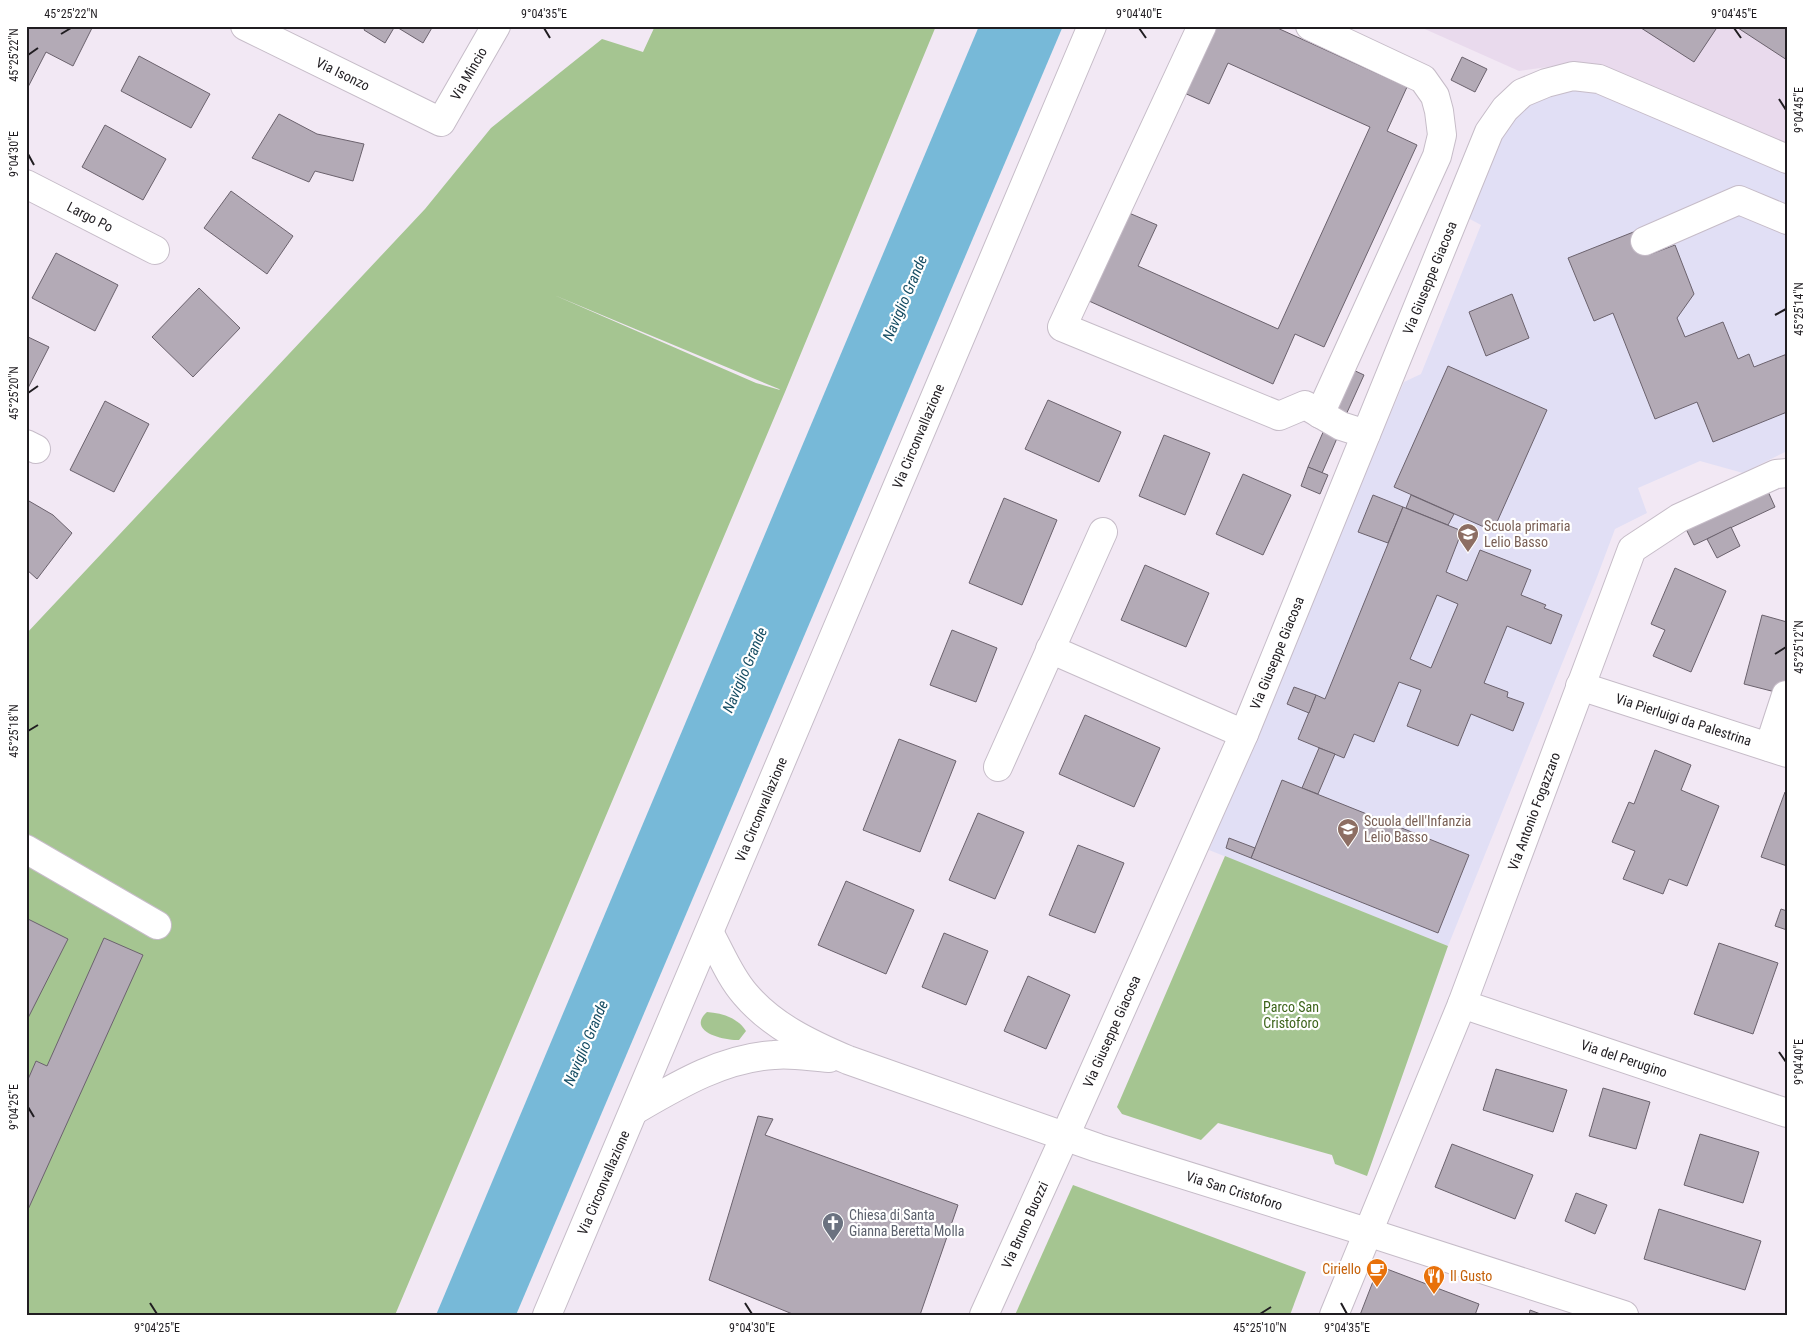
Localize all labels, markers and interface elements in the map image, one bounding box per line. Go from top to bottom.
text: 45°25'22"N [44,7,98,21]
text: 9°04'35"E [521,7,567,21]
text: 9°04'40"E [1116,7,1162,21]
text: 9°04'45"E [1711,7,1757,21]
text: 45°25'22"N [7,28,21,82]
street label: Via Mincio [447,44,490,103]
street label: Via Isonzo [313,54,372,94]
text: 9°04'45"E [1792,87,1806,133]
text: 9°04'30"E [7,131,21,177]
street label: Largo Po [64,198,116,235]
street label: Via Giuseppe Giacosa [1399,219,1460,337]
water label: Naviglio Grande [879,253,931,343]
text: 45°25'14"N [1792,282,1806,336]
text: 45°25'20"N [7,366,21,420]
street label: Via Circonvallazione [889,381,948,491]
place label: Scuola primaria Lelio Basso [1484,518,1570,550]
school or university icon: Scuola primaria Lelio Basso [1456,522,1480,553]
street label: Via Giuseppe Giacosa [1247,594,1307,712]
text: 45°25'12"N [1792,620,1806,674]
water label: Naviglio Grande [719,625,771,715]
street label: Via Pierluigi da Palestrina [1614,690,1754,749]
text: 45°25'18"N [7,704,21,758]
street label: Via Antonio Fogazzaro [1505,750,1563,872]
street label: Via Circonvallazione [732,754,790,864]
place label: Scuola dell'Infanzia Lelio Basso [1364,813,1471,845]
school or university icon: Scuola dell'Infanzia Lelio Basso [1336,817,1360,848]
street label: Via Giuseppe Giacosa [1080,973,1143,1090]
water label: Naviglio Grande [560,998,612,1088]
park label: Parco San Cristoforo [1263,999,1319,1031]
street label: Via del Perugino [1579,1036,1669,1080]
text: 9°04'40"E [1792,1039,1806,1085]
text: 9°04'25"E [7,1084,21,1130]
street label: Via Circonvallazione [574,1127,633,1237]
street label: Via San Cristoforo [1184,1168,1285,1213]
street label: Via Bruno Buozzi [998,1179,1051,1271]
place label: Chiesa di Santa Gianna Beretta Molla [849,1207,965,1239]
church icon: Chiesa di Santa Gianna Beretta Molla [821,1211,845,1242]
cafe icon: Ciriello [1365,1257,1389,1288]
place label: Ciriello [1322,1261,1361,1277]
restaurant icon: Il Gusto [1422,1264,1446,1295]
place label: Il Gusto [1450,1268,1492,1284]
text: 9°04'25"E [134,1321,180,1335]
text: 9°04'30"E [729,1321,775,1335]
text: 45°25'10"N [1233,1321,1287,1335]
text: 9°04'35"E [1324,1321,1370,1335]

